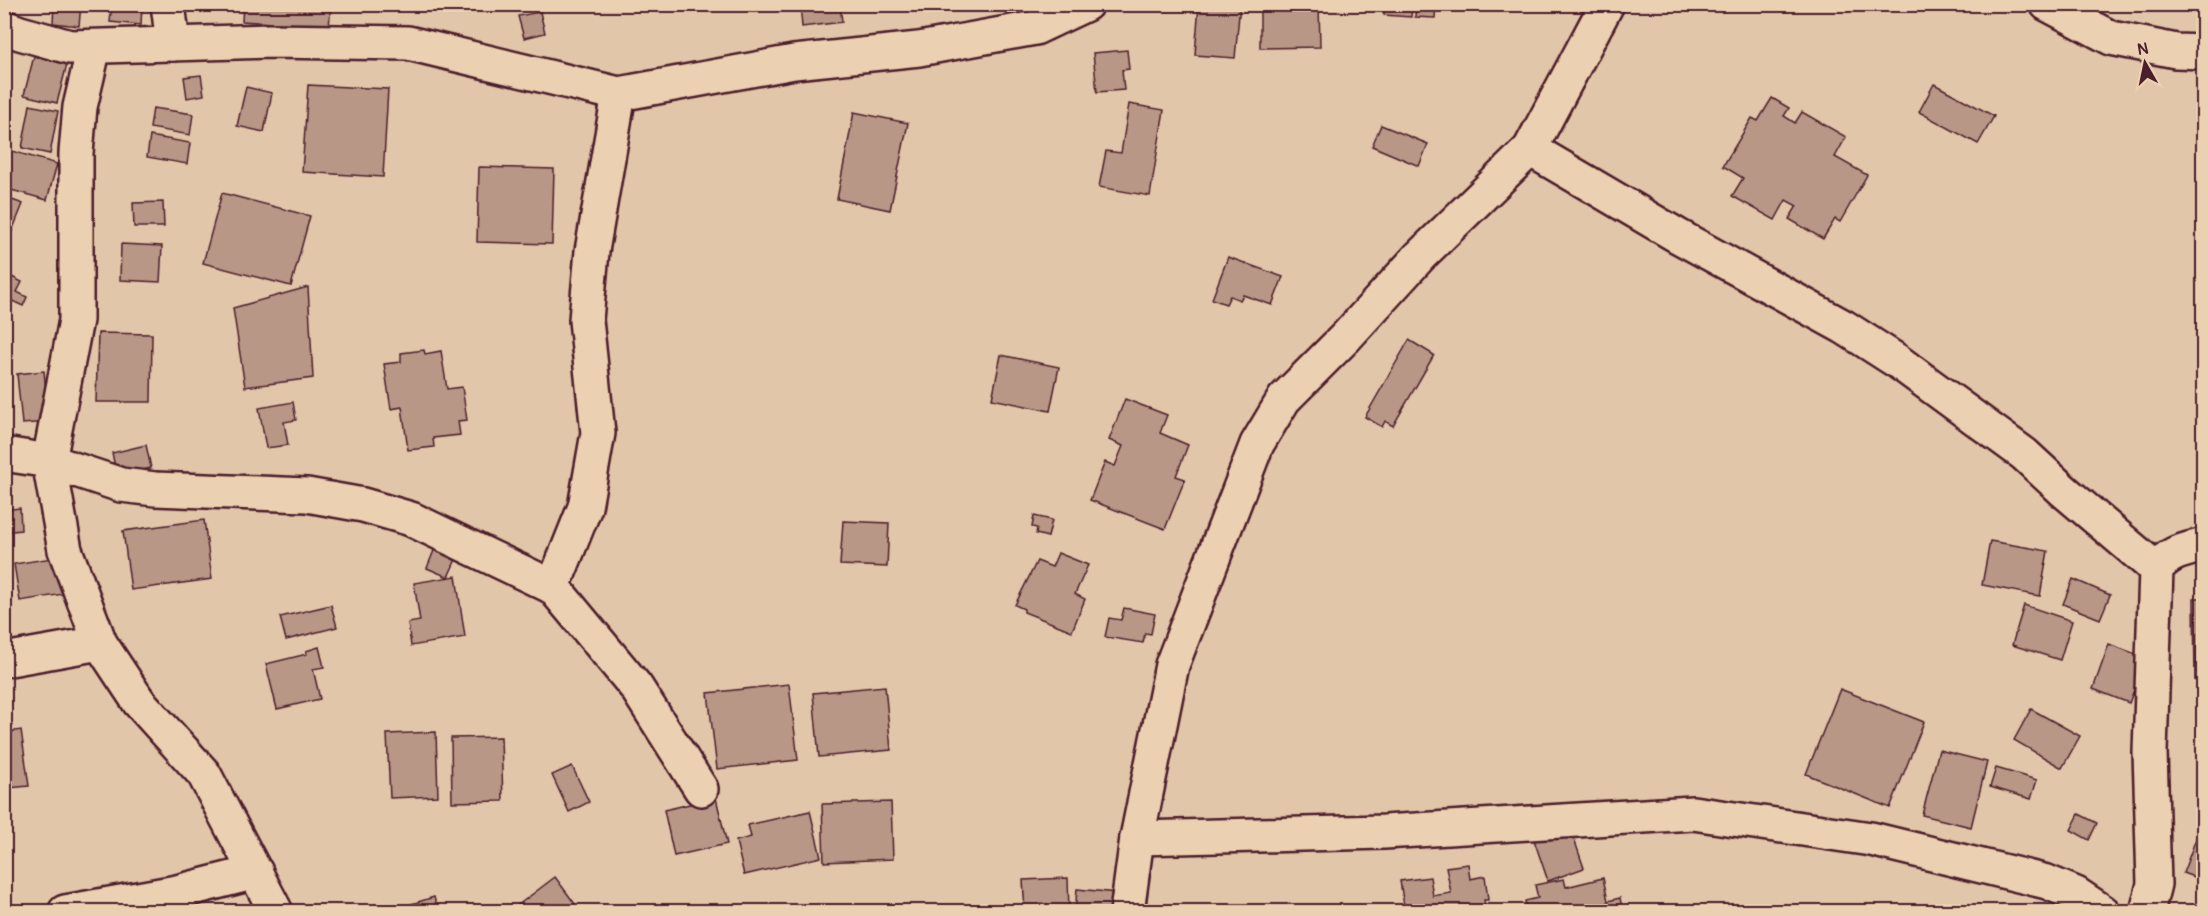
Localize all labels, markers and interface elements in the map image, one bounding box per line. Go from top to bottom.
north arrow [2115,33,2175,93]
text: N [2136,38,2150,60]

